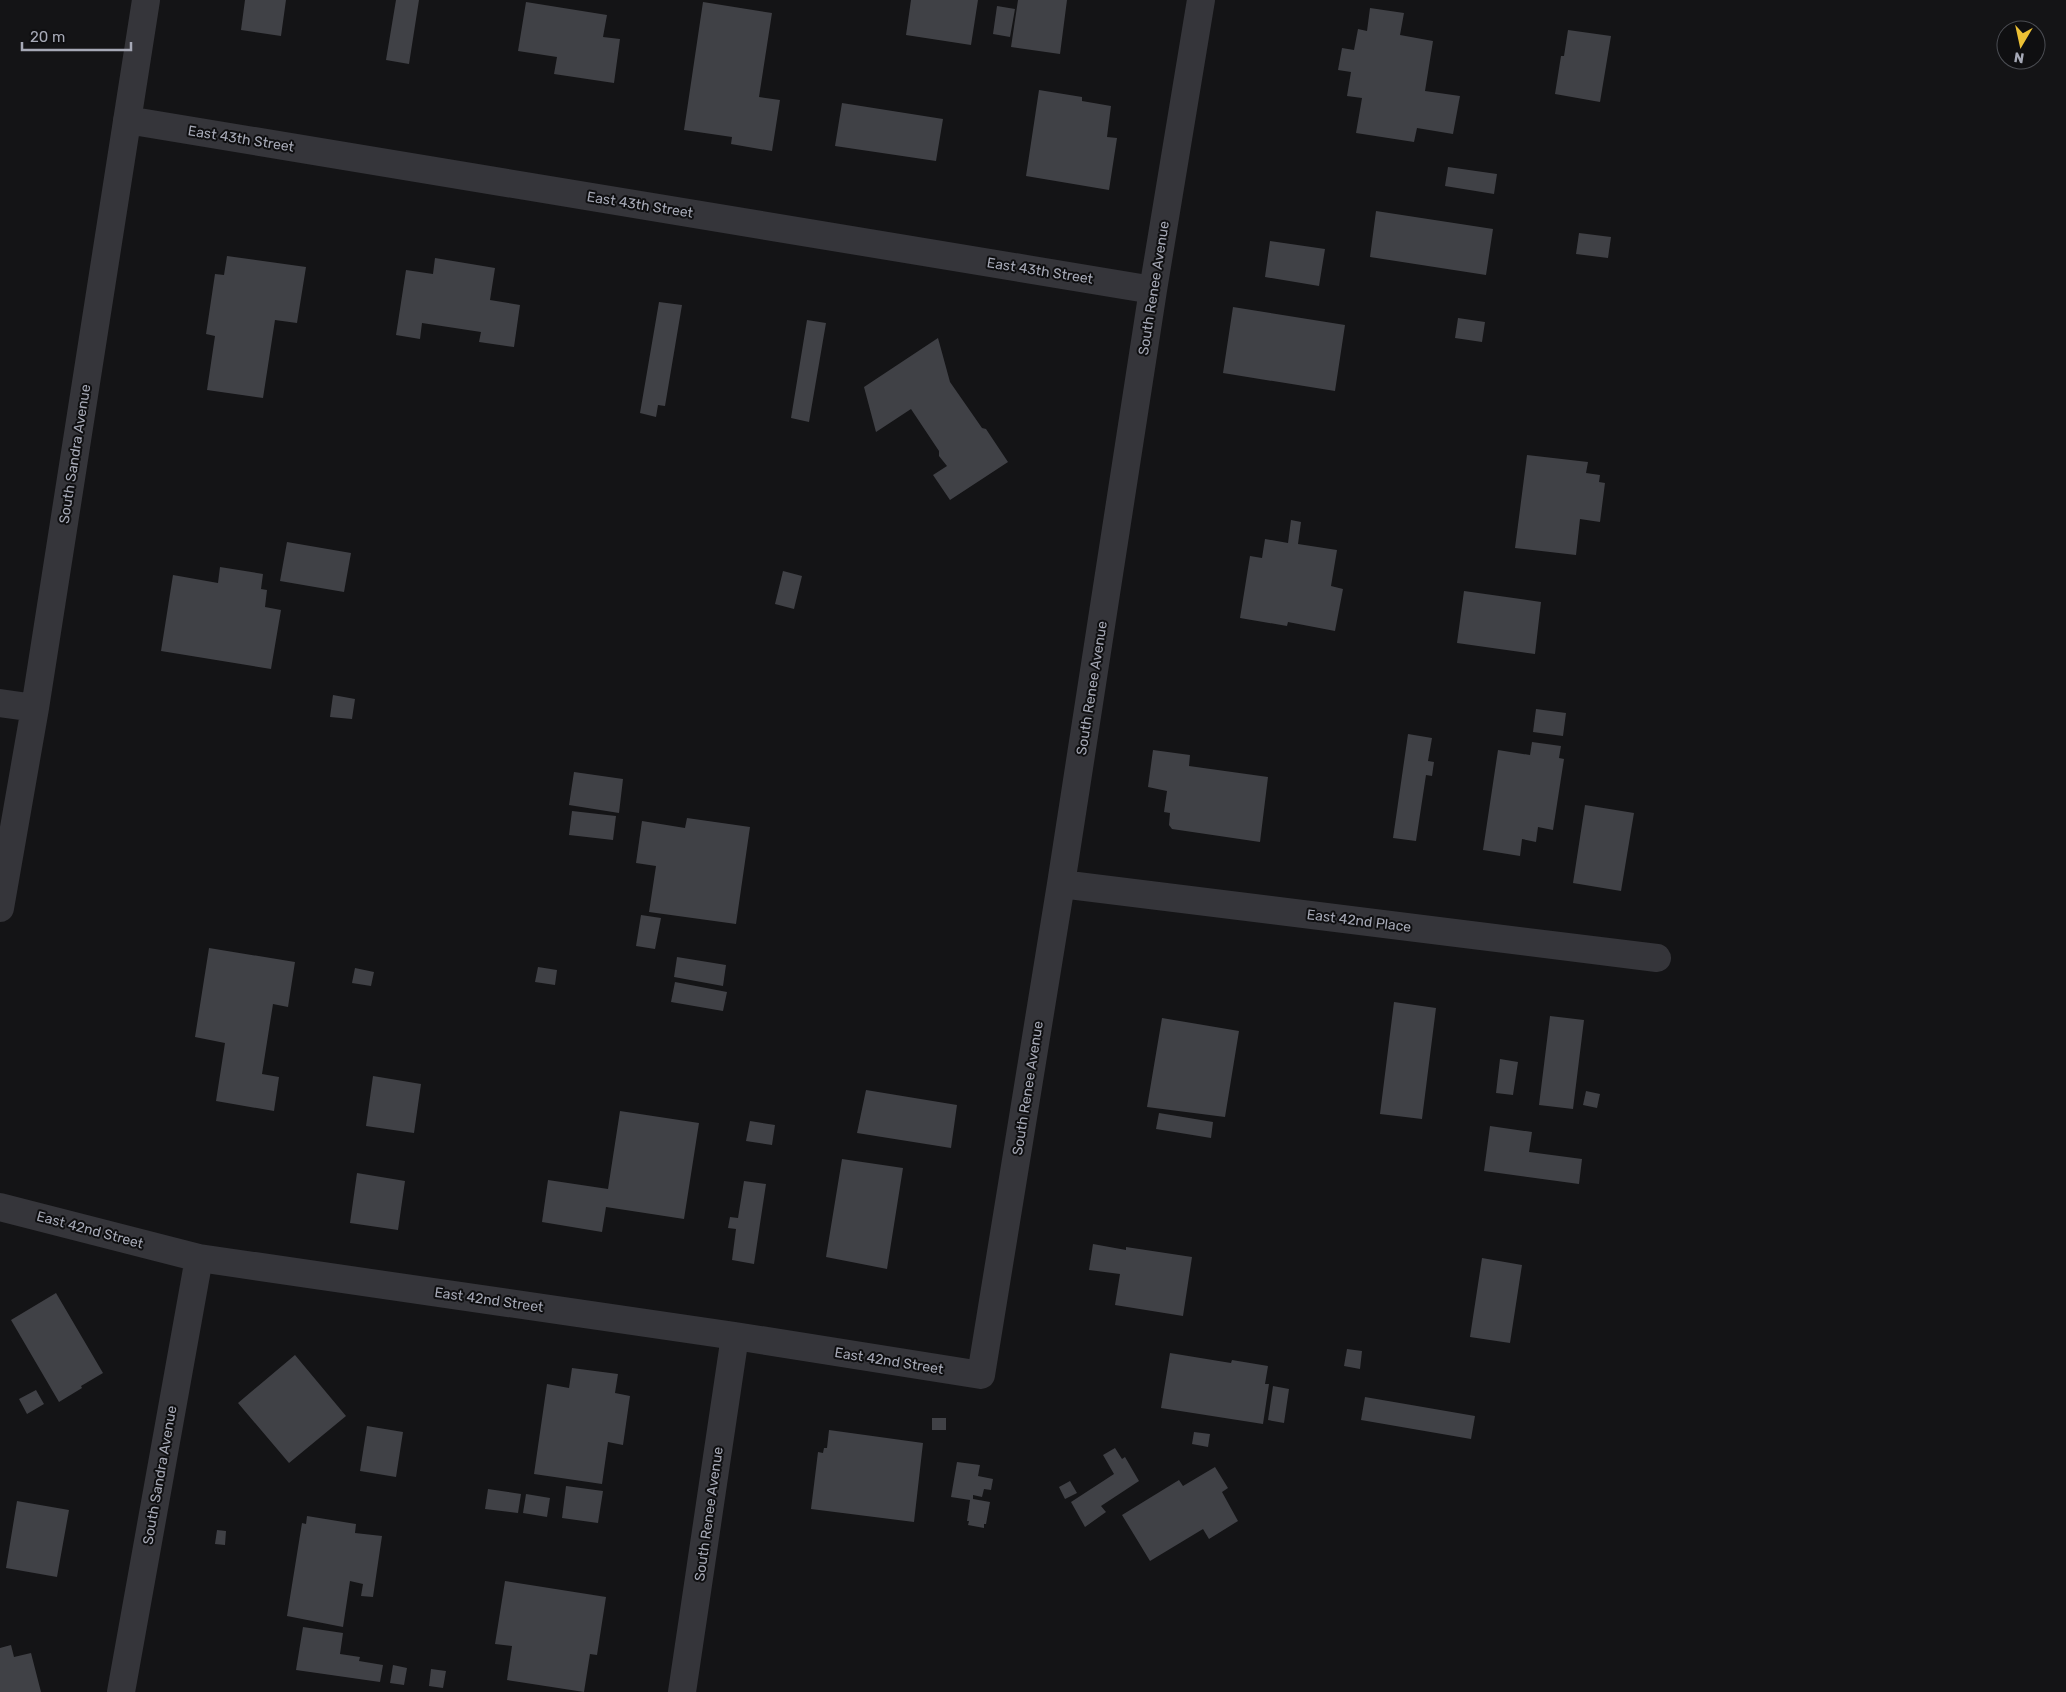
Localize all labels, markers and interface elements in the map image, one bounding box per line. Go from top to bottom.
scale bar [22,20,131,52]
north arrow [1996,20,2046,70]
text: 20 m [30,28,65,46]
text: N [2013,48,2025,67]
street label: East 43th Street [187,122,296,156]
street label: East 43th Street [586,188,695,222]
street label: South Renee Avenue [1135,219,1173,356]
street label: East 43th Street [986,254,1095,288]
street label: South Sandra Avenue [56,383,94,525]
street label: South Renee Avenue [1073,619,1111,756]
street label: East 42nd Place [1306,906,1412,936]
street label: South Renee Avenue [1009,1019,1047,1156]
street label: East 42nd Street [35,1208,146,1253]
street label: East 42nd Street [433,1284,545,1316]
street label: East 42nd Street [833,1344,945,1378]
street label: South Sandra Avenue [139,1404,181,1546]
street label: South Renee Avenue [691,1445,727,1582]

